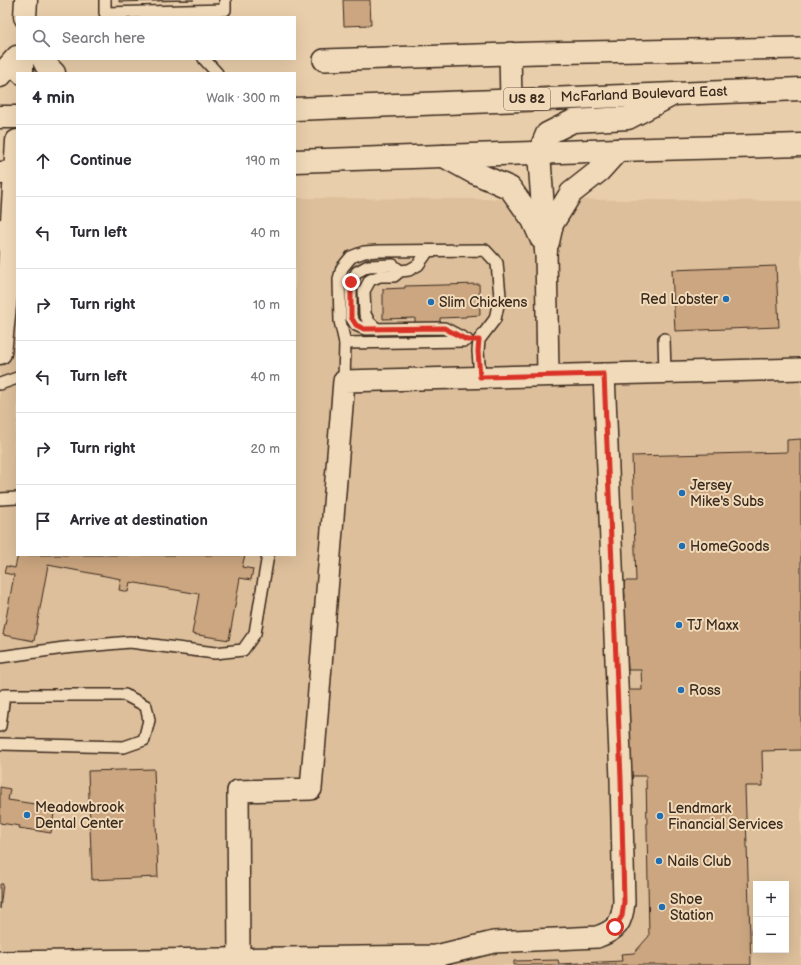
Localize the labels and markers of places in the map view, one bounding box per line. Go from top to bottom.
place label: Red Lobster [640,291,719,308]
place label: Slim Chickens [439,294,527,311]
marker: Red Lobster [721,294,731,304]
marker: Slim Chickens [426,297,436,307]
place label: Jersey Mike's Subs [690,477,764,510]
marker: Jersey Mike's Subs [677,488,687,498]
place label: HomeGoods [690,538,769,555]
marker: HomeGoods [677,541,687,551]
place label: TJ Maxx [687,617,739,634]
marker: TJ Maxx [674,620,684,630]
place label: Ross [689,682,721,699]
marker: Ross [676,685,686,695]
place label: Meadowbrook Dental Center [35,799,124,832]
place label: Lendmark Financial Services [668,800,783,833]
marker: Meadowbrook Dental Center [22,810,32,820]
marker: Lendmark Financial Services [655,811,665,821]
place label: Nails Club [667,853,731,870]
marker: Nails Club [654,856,664,866]
place label: Shoe Station [670,891,714,924]
marker: Shoe Station [657,902,667,912]

